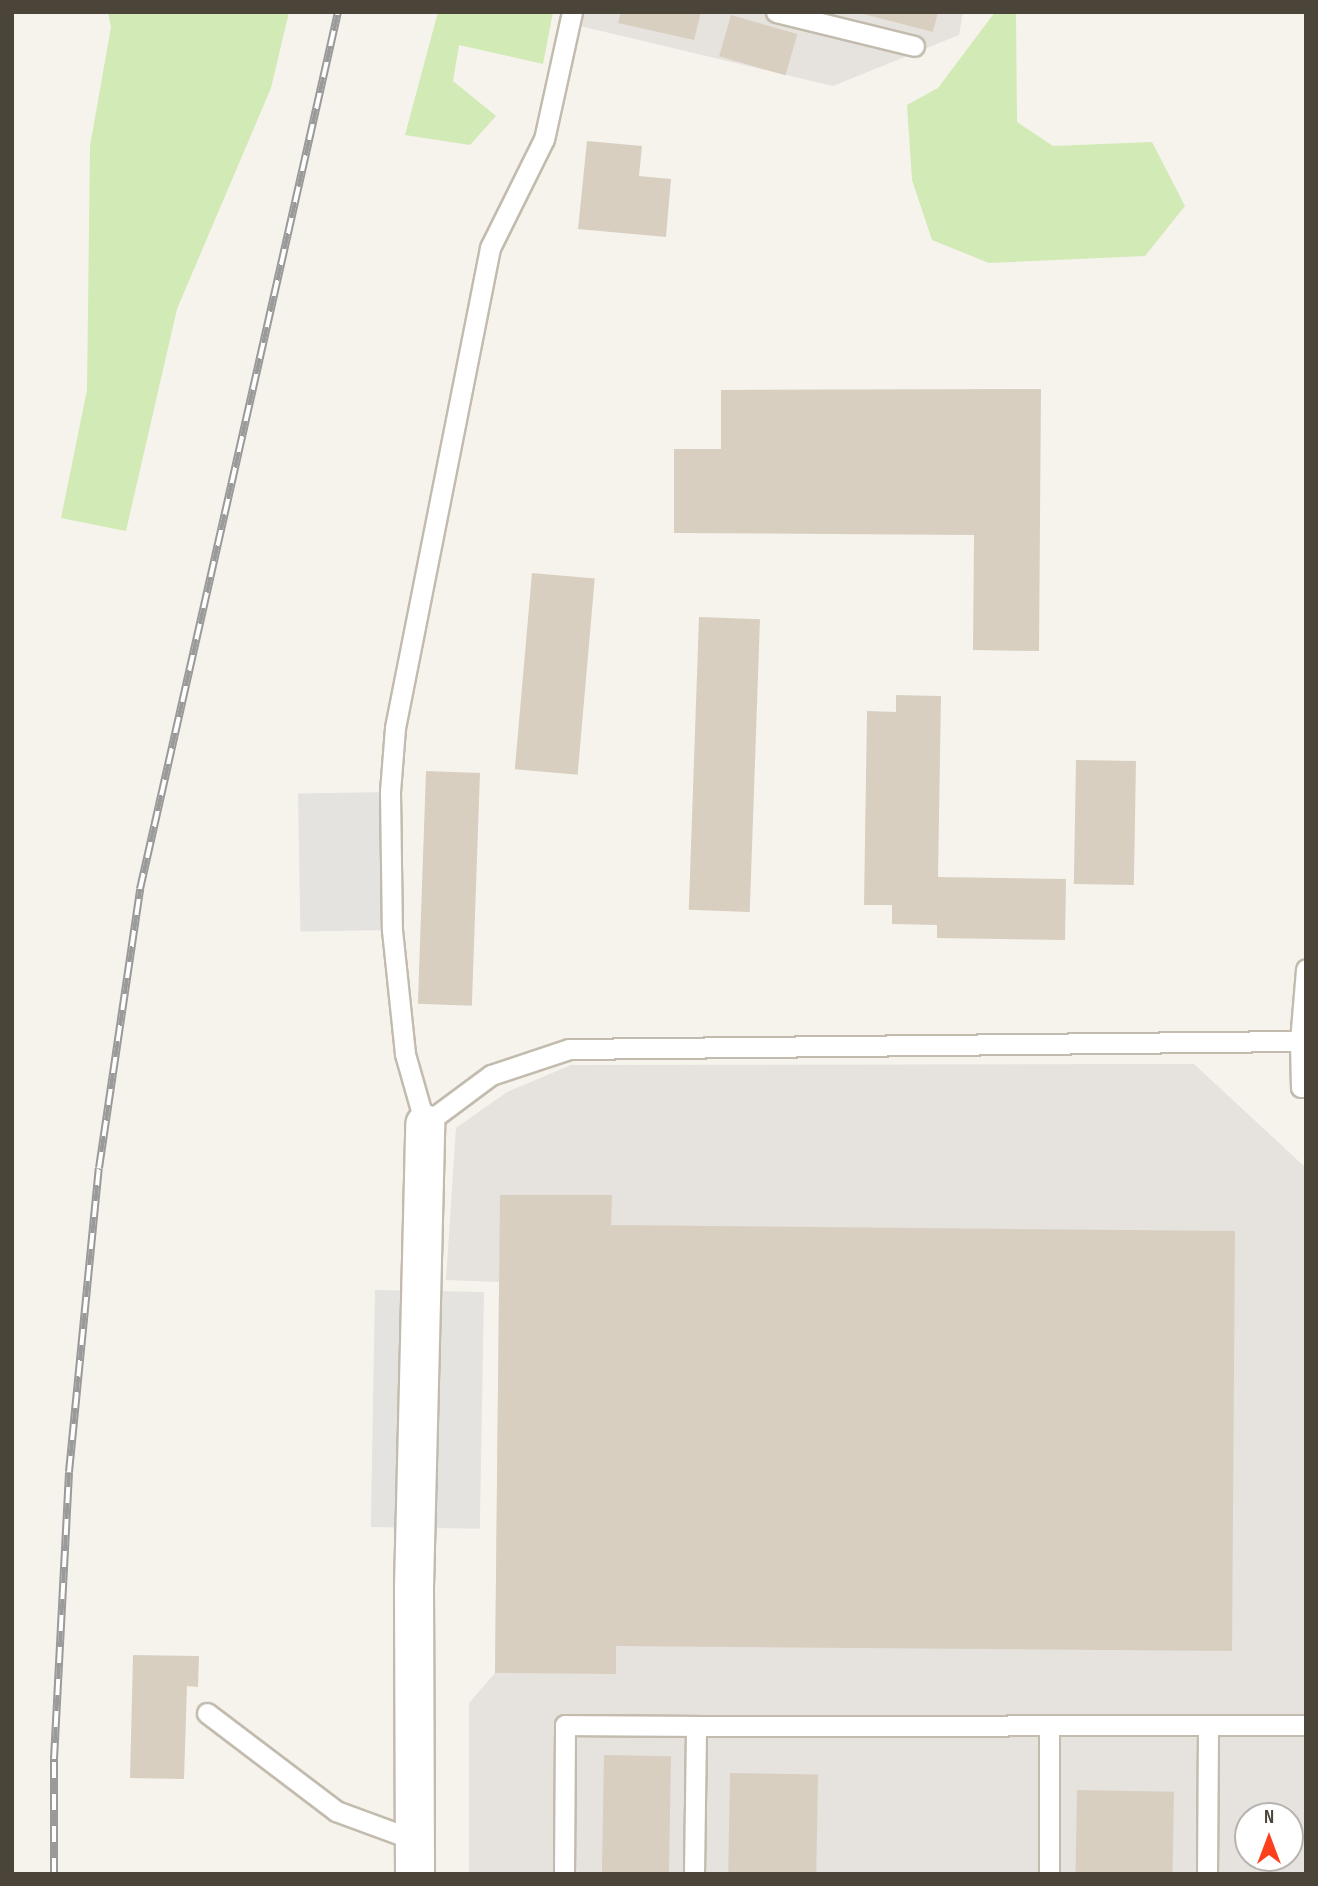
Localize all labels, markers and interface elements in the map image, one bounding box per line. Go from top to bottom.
north arrow [1234,1802,1304,1872]
text: N [1264,1806,1274,1829]

